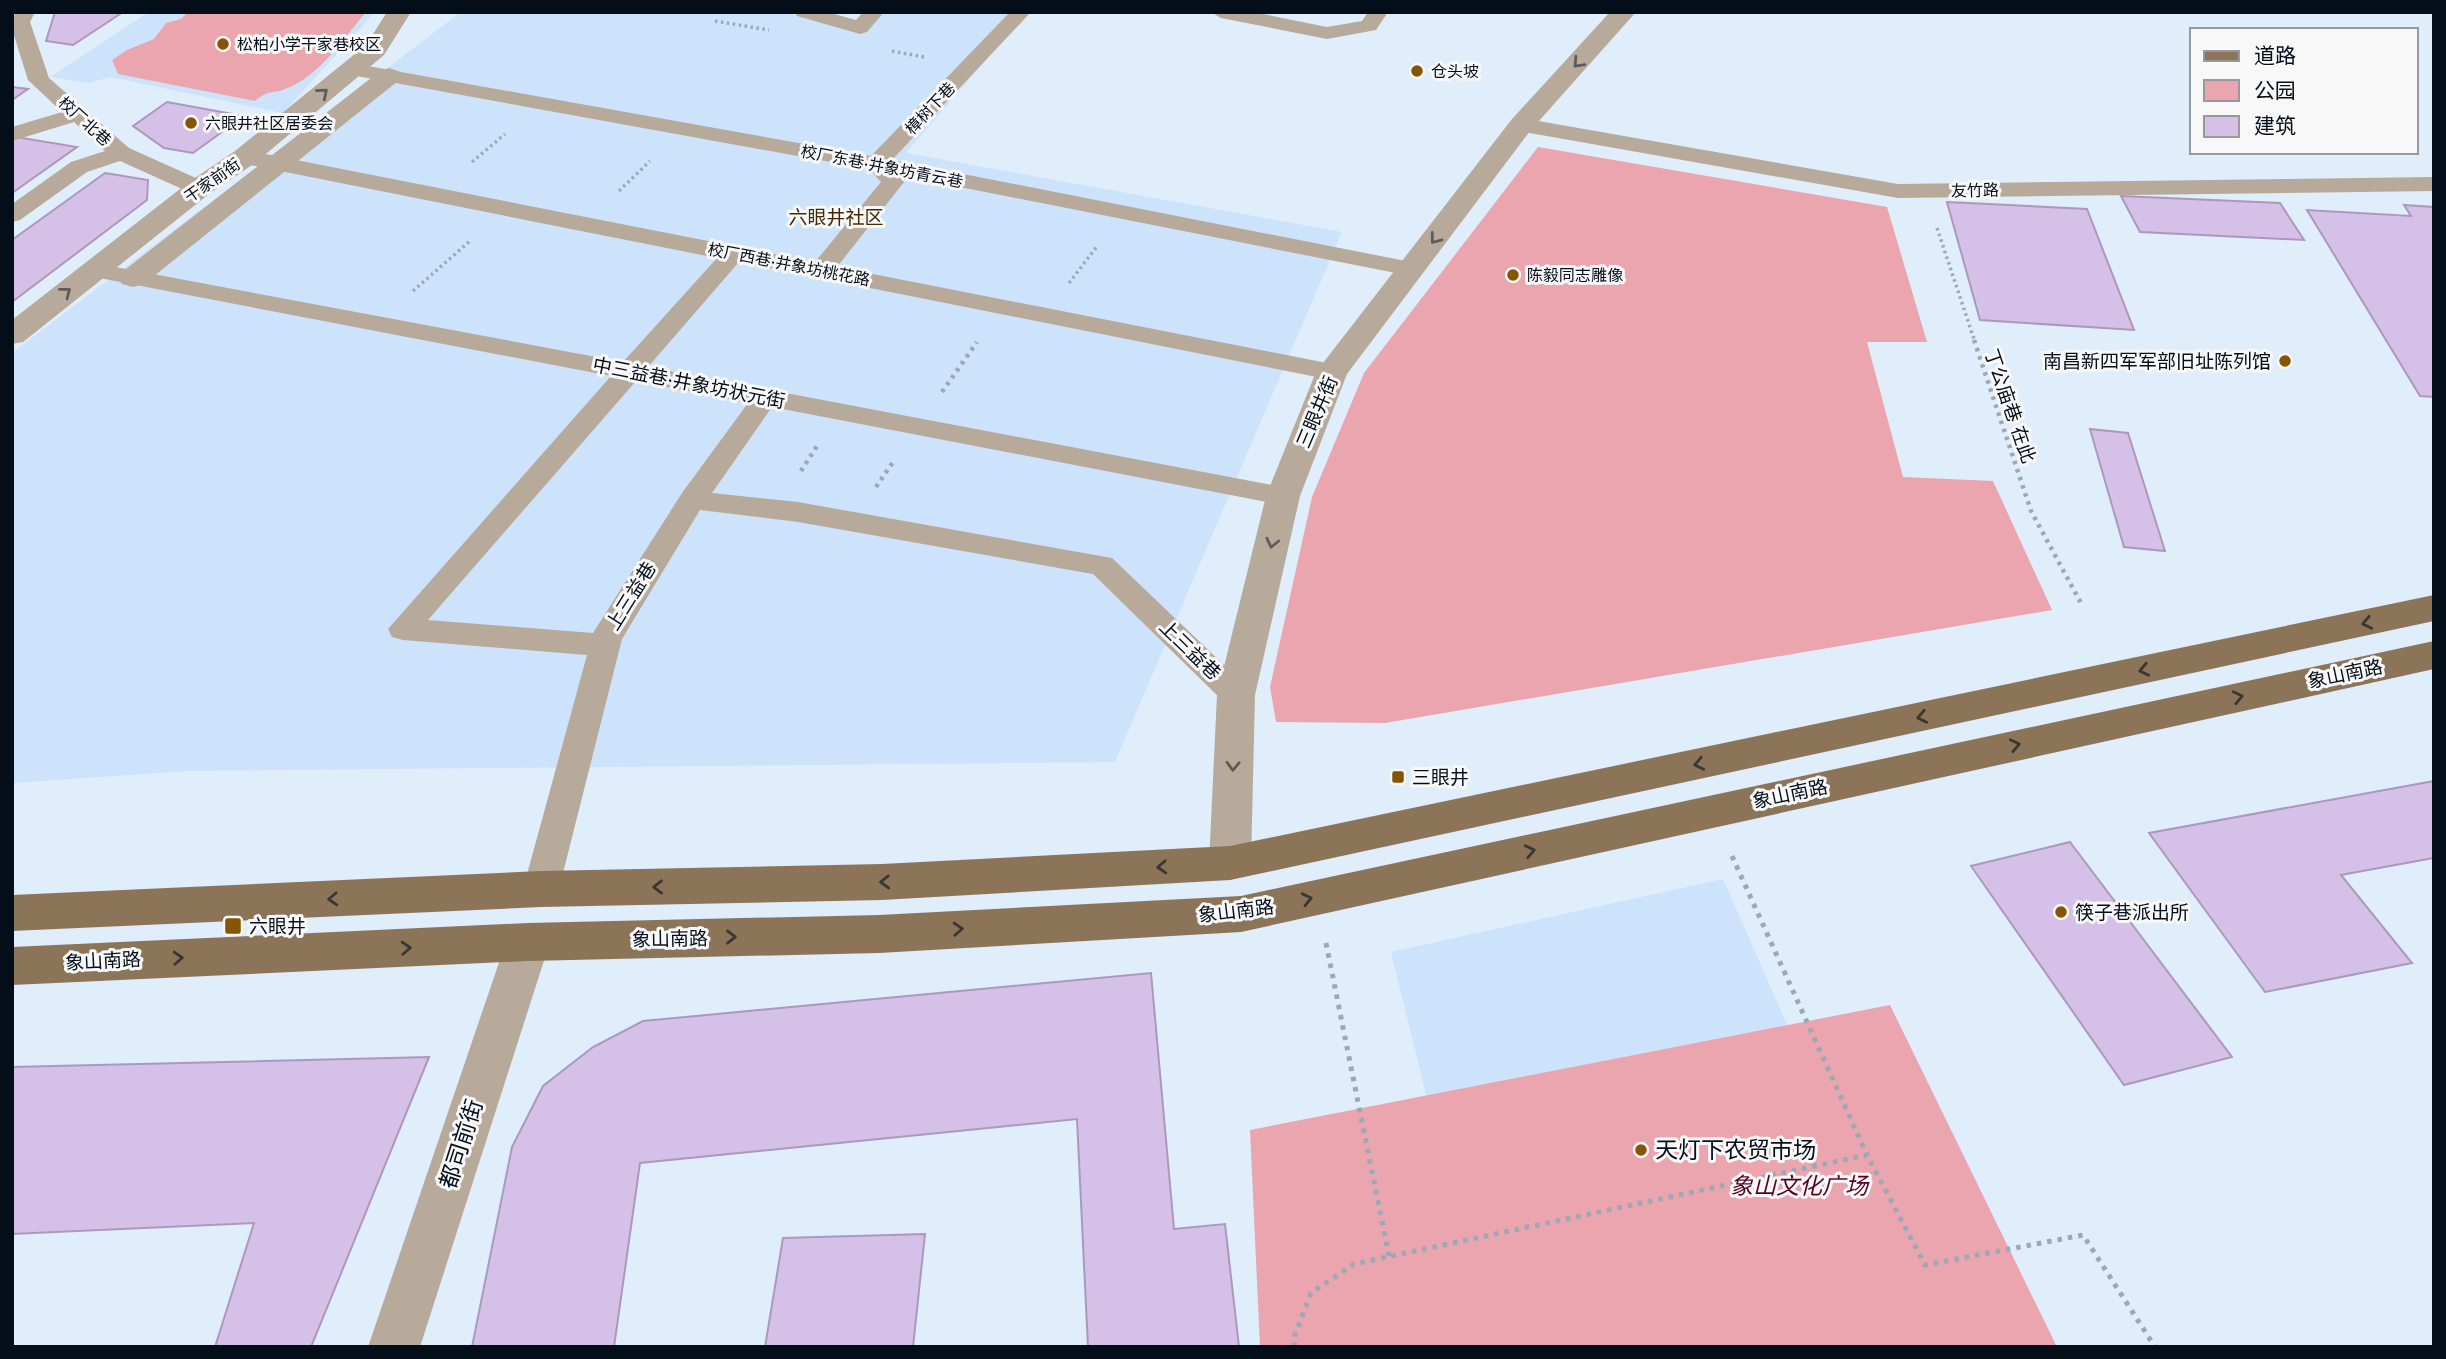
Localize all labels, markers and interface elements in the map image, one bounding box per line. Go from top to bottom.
legend [2190,28,2418,154]
place label: 松柏小学干家巷校区 [237,34,381,54]
marker: 松柏小学干家巷校区 [215,36,231,52]
text: 道路 [2254,43,2296,69]
one-way arrow [1574,55,1587,68]
place label: 仓头坡 [1431,61,1479,81]
marker: 仓头坡 [1409,63,1425,79]
street label: 樟树下巷 [901,78,959,138]
text: 公园 [2254,78,2296,104]
one-way arrow [314,89,327,101]
street label: 校厂北巷 [55,92,115,150]
place label: 六眼井社区居委会 [205,113,333,133]
text: 建筑 [2254,113,2296,139]
marker: 六眼井社区居委会 [183,115,199,131]
street label: 校厂东巷·井象坊青云巷 [799,140,965,192]
street label: 干家前街 [180,153,244,207]
street label: 友竹路 [1951,180,1999,200]
district label: 六眼井社区 [788,206,884,229]
one-way arrow [1430,231,1443,243]
street label: 校厂西巷·井象坊桃花路 [706,238,872,290]
place label: 陈毅同志雕像 [1527,265,1623,285]
marker: 陈毅同志雕像 [1505,267,1521,283]
one-way arrow [58,288,70,301]
street label: 丁公庙巷 在此 [1980,346,2040,466]
place label: 南昌新四军军部旧址陈列馆 [2043,350,2271,373]
street label: 中三益巷·井象坊状元街 [591,353,787,413]
marker: 南昌新四军军部旧址陈列馆 [2277,353,2293,369]
street label: 三眼井街 [1292,373,1342,451]
one-way arrow [1266,537,1280,549]
street label: 上三益巷 [601,558,661,634]
one-way arrow [2361,614,2373,629]
street label: 上三益巷 [1155,615,1225,685]
street label: 象山南路 [2305,655,2385,693]
one-way arrow [2138,661,2150,676]
one-way arrow [2232,691,2244,706]
one-way arrow [1916,708,1928,723]
one-way arrow [2009,739,2021,754]
one-way arrow [1693,755,1705,770]
one-way arrow [1226,761,1241,772]
place label: 三眼井 [1412,766,1469,789]
marker: 三眼井 [1390,769,1406,785]
street label: 象山南路 [1750,775,1830,813]
one-way arrow [1524,844,1536,859]
one-way arrow [1156,859,1167,874]
one-way arrow [880,874,891,889]
one-way arrow [652,879,663,895]
one-way arrow [327,891,338,906]
one-way arrow [1301,893,1313,908]
street label: 象山南路 [1197,895,1275,927]
place label: 筷子巷派出所 [2075,901,2189,924]
marker: 筷子巷派出所 [2053,904,2069,920]
place label: 六眼井 [249,915,306,938]
marker: 六眼井 [223,916,243,936]
one-way arrow [953,922,964,937]
street label: 象山南路 [632,927,708,951]
one-way arrow [726,929,737,945]
one-way arrow [400,940,411,955]
street label: 象山南路 [64,948,142,974]
one-way arrow [173,951,184,966]
street label: 都司前街 [433,1096,489,1192]
place label: 天灯下农贸市场 [1655,1136,1816,1164]
marker: 天灯下农贸市场 [1633,1142,1649,1158]
park label: 象山文化广场 [1730,1172,1870,1200]

